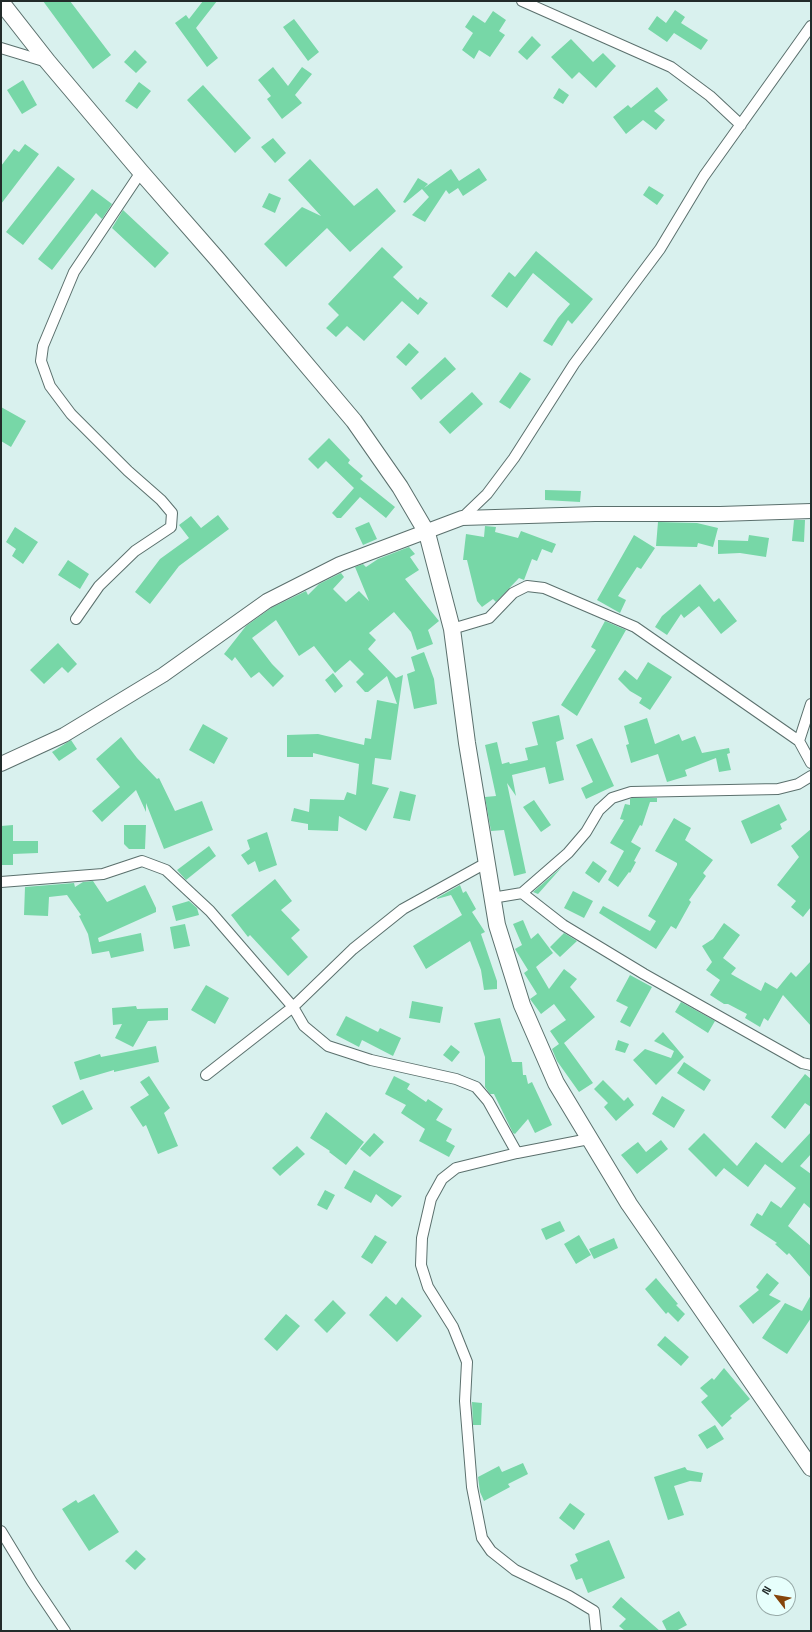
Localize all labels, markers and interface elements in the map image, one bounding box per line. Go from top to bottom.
north arrow [756,1576,796,1616]
text: N [759,1584,774,1597]

